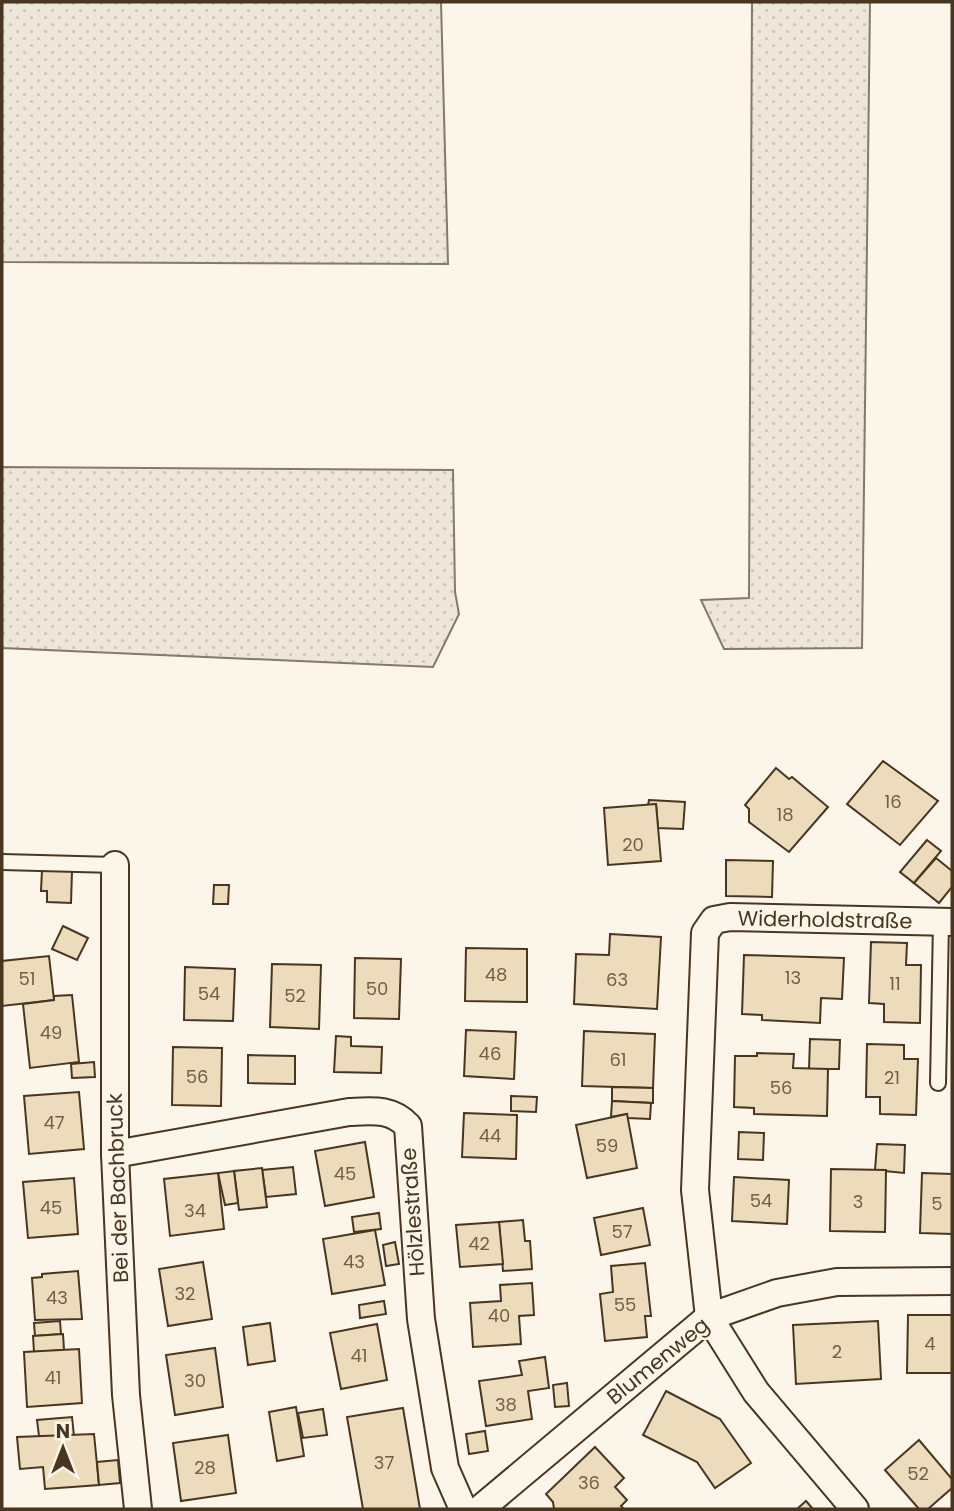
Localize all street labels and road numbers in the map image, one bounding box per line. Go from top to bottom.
street label: Widerholdstraße [737,903,913,936]
street label: Bei der Bachbruck [100,1093,135,1283]
street label: Hölzlestraße [394,1147,431,1277]
street label: Blumenweg [600,1310,715,1411]

